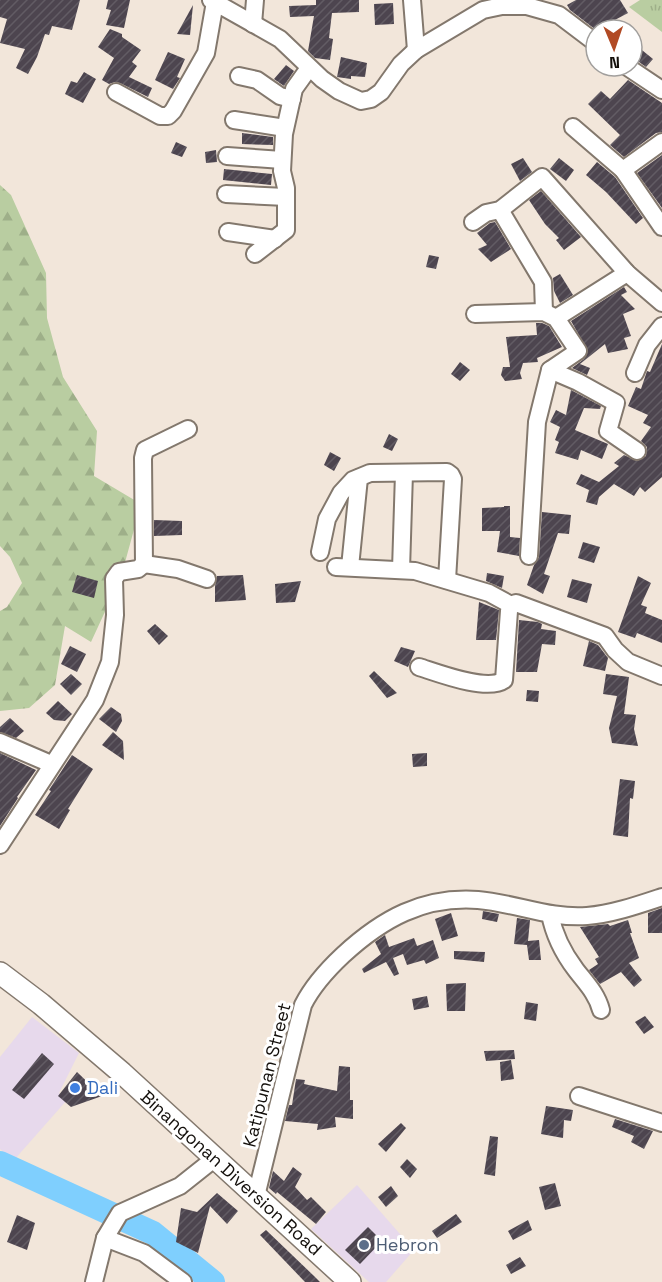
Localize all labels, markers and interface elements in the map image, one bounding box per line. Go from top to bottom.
north arrow [584,18,644,78]
text: N [609,52,620,73]
street label: Katipunan Street [237,1000,296,1150]
place label: Dali [87,1076,118,1099]
marker: Dali [68,1081,82,1095]
street label: Binangonan Diversion Road [136,1085,327,1260]
place label: Hebron [376,1233,439,1256]
marker: Hebron [357,1238,371,1252]

